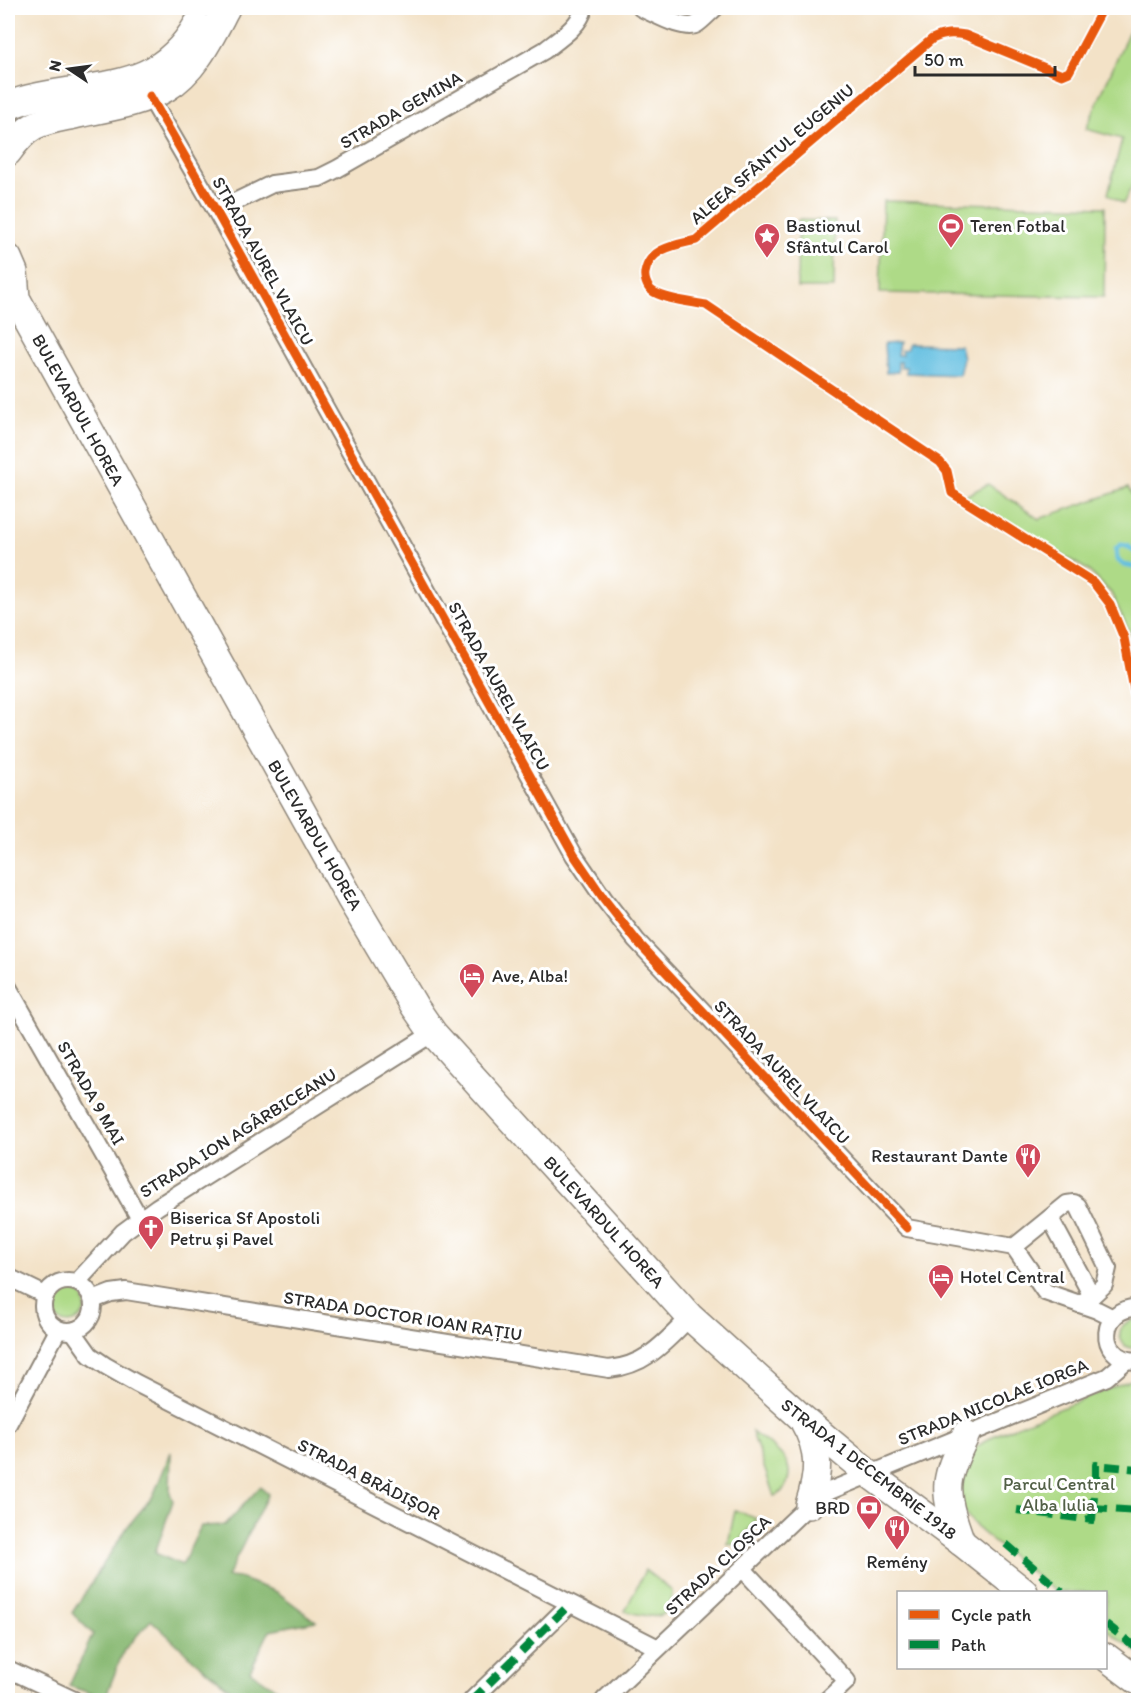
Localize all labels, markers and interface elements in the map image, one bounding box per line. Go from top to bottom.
north arrow [39,39,99,99]
scale bar [915,39,1054,77]
text: 50 m [924,49,964,71]
text: N [44,58,65,73]
street label: STRADA GEMINA [336,66,466,154]
street label: ALEEA SFÂNTUL EUGENIU [685,79,859,229]
street label: STRADA AUREL VLAICU [207,173,319,349]
sports icon: Teren Fotbal [936,211,966,249]
place label: Bastionul Sfântul Carol [786,215,889,258]
place label: Teren Fotbal [970,215,1065,237]
place icon: Bastionul Sfântul Carol [752,221,782,259]
street label: BULEVARDUL HOREA [27,330,129,490]
street label: STRADA AUREL VLAICU [443,598,555,774]
street label: BULEVARDUL HOREA [263,756,367,915]
hotel icon: Ave, Alba! [457,961,487,999]
place label: Ave, Alba! [492,965,568,987]
street label: STRADA AUREL VLAICU [709,995,855,1149]
street label: STRADA 9 MAI [52,1037,130,1149]
street label: STRADA ION AGÂRBICEANU [136,1063,340,1203]
restaurant icon: Restaurant Dante [1013,1141,1043,1179]
place label: Restaurant Dante [871,1145,1008,1167]
street label: BULEVARDUL HOREA [539,1151,669,1293]
place label: Biserica Sf Apostoli Petru și Pavel [170,1207,320,1250]
church icon: Biserica Sf Apostoli Petru și Pavel [136,1213,166,1251]
hotel icon: Hotel Central [926,1262,956,1300]
place label: Hotel Central [960,1266,1065,1288]
street label: STRADA DOCTOR IOAN RAȚIU [282,1286,524,1346]
street label: STRADA NICOLAE IORGA [895,1354,1092,1450]
street label: STRADA 1 DECEMBRIE 1918 [777,1394,961,1545]
street label: STRADA BRĂDIȘOR [294,1433,444,1525]
park label: Parcul Central Alba Iulia [1003,1473,1115,1516]
bank icon: BRD [854,1493,884,1531]
place label: BRD [815,1497,850,1519]
street label: STRADA CLOȘCA [660,1510,776,1620]
restaurant icon: Remény [882,1513,912,1551]
place label: Remény [866,1551,928,1573]
legend [897,1591,1107,1669]
text: Cycle path [951,1604,1032,1626]
text: Path [951,1634,986,1656]

